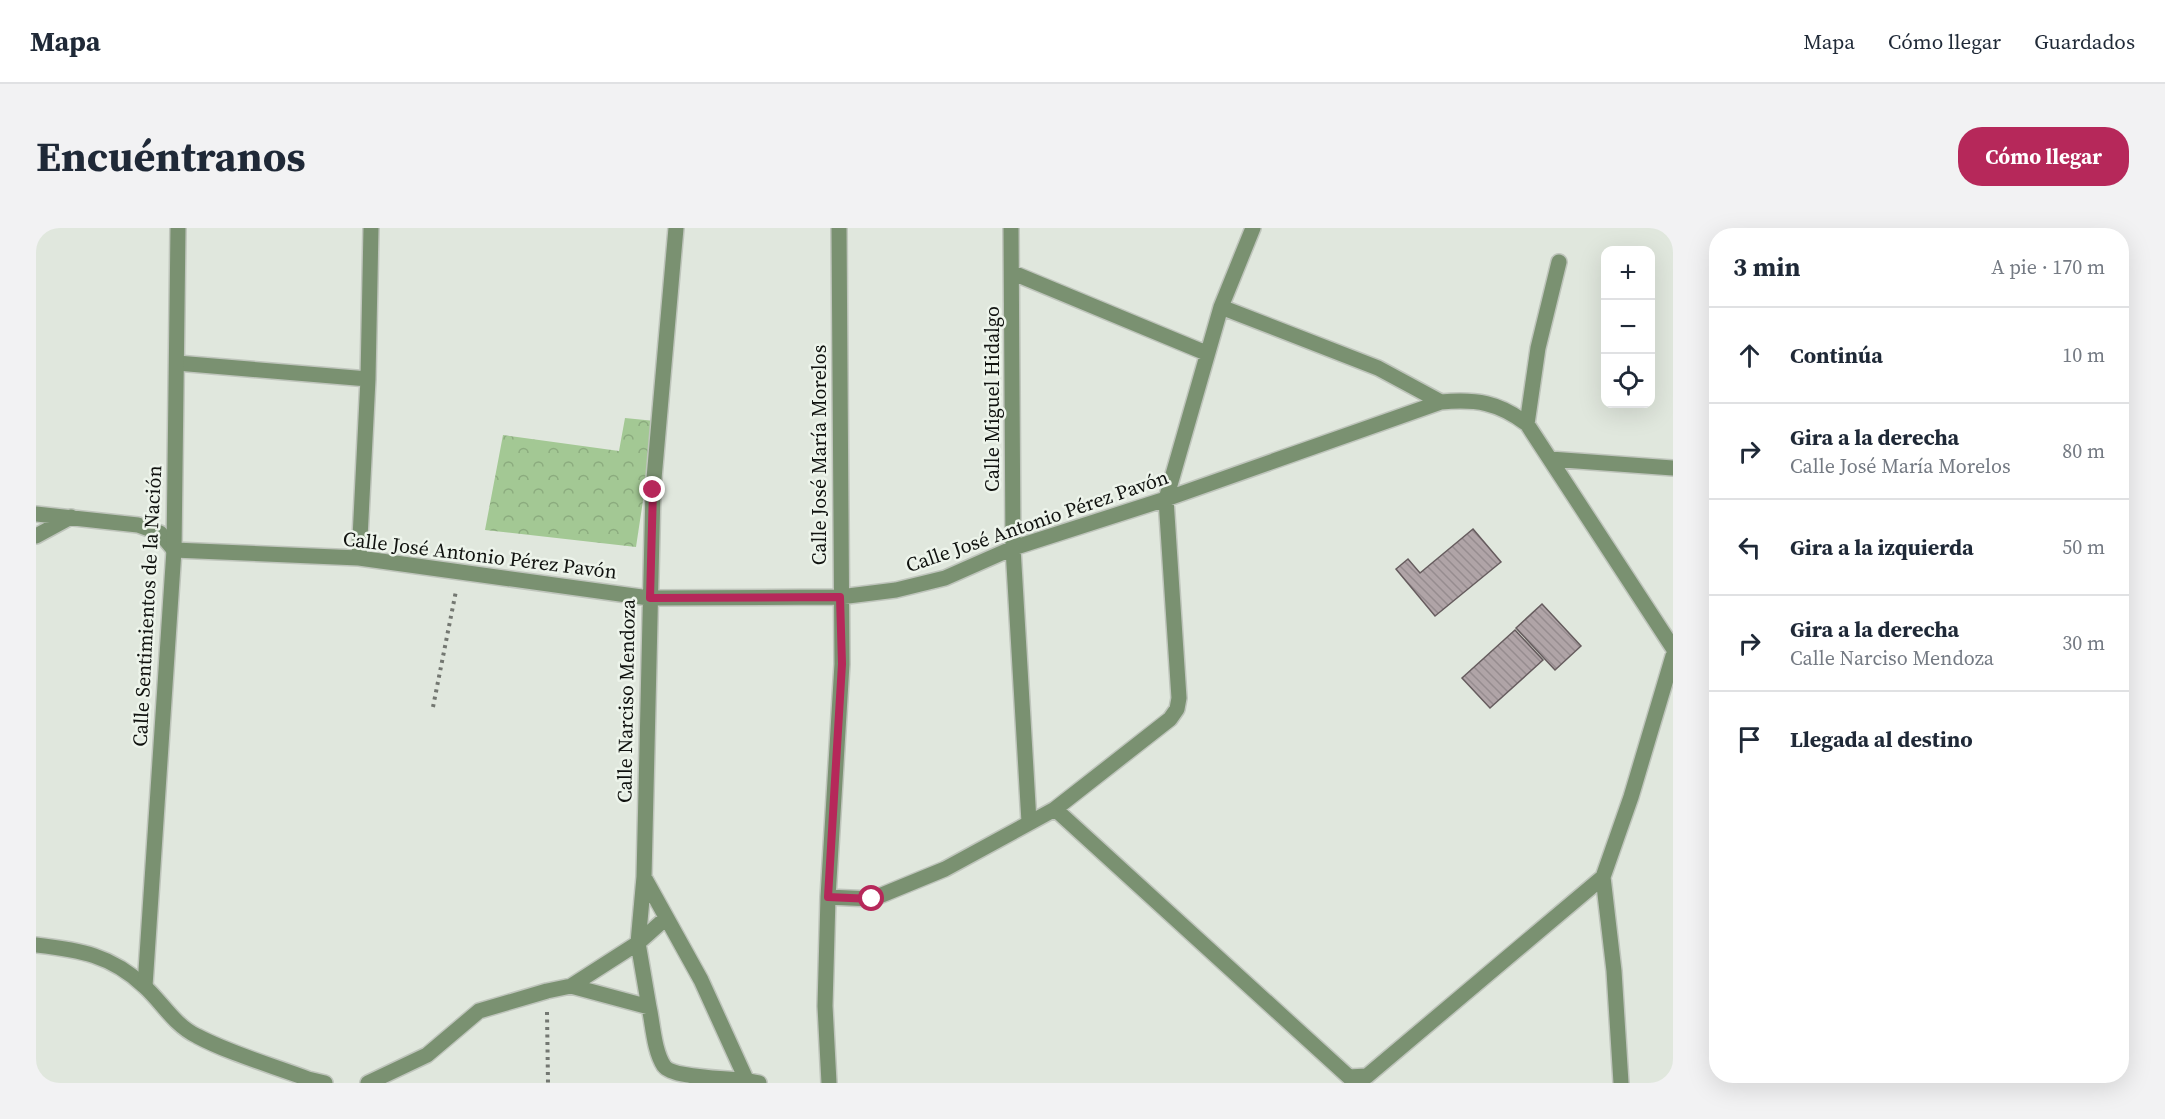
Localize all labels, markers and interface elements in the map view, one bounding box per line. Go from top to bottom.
text: Mapa [30,22,101,60]
text: Mapa [1803,27,1855,56]
text: Cómo llegar [1888,27,2001,56]
text: Guardados [2034,27,2135,56]
text: Encuéntranos [36,127,306,185]
button: Cómo llegar [1958,127,2129,186]
map controls [1601,246,1655,408]
button: + [1601,246,1655,300]
text: 3 min [1733,249,1800,285]
text: A pie · 170 m [1991,253,2105,281]
button: − [1601,300,1655,354]
street label: Calle Miguel Hidalgo [978,306,1006,492]
icon: ahead [1733,339,1766,372]
text: Continúa [1790,340,1883,370]
text: 10 m [2062,341,2105,369]
street label: Calle José María Morelos [805,345,833,565]
button: locate [1601,354,1655,408]
text: Gira a la derecha [1790,422,1959,452]
icon: right [1733,435,1766,468]
text: 80 m [2062,437,2105,465]
text: Calle José María Morelos [1790,452,2011,480]
street label: Calle José Antonio Pérez Pavón [902,463,1172,579]
street label: Calle Sentimientos de la Nación [126,465,168,747]
route end [639,476,665,502]
street label: Calle José Antonio Pérez Pavón [341,524,619,586]
icon: left [1733,531,1766,564]
text: Gira a la izquierda [1790,532,1974,562]
text: 50 m [2062,533,2105,561]
street label: Calle Narciso Mendoza [610,598,642,803]
text: Gira a la derecha [1790,614,1959,644]
icon: right [1733,627,1766,660]
text: 30 m [2062,629,2105,657]
text: Calle Narciso Mendoza [1790,644,1994,672]
icon: arrive [1733,723,1766,756]
text: Llegada al destino [1790,724,1973,754]
route start [858,885,884,911]

